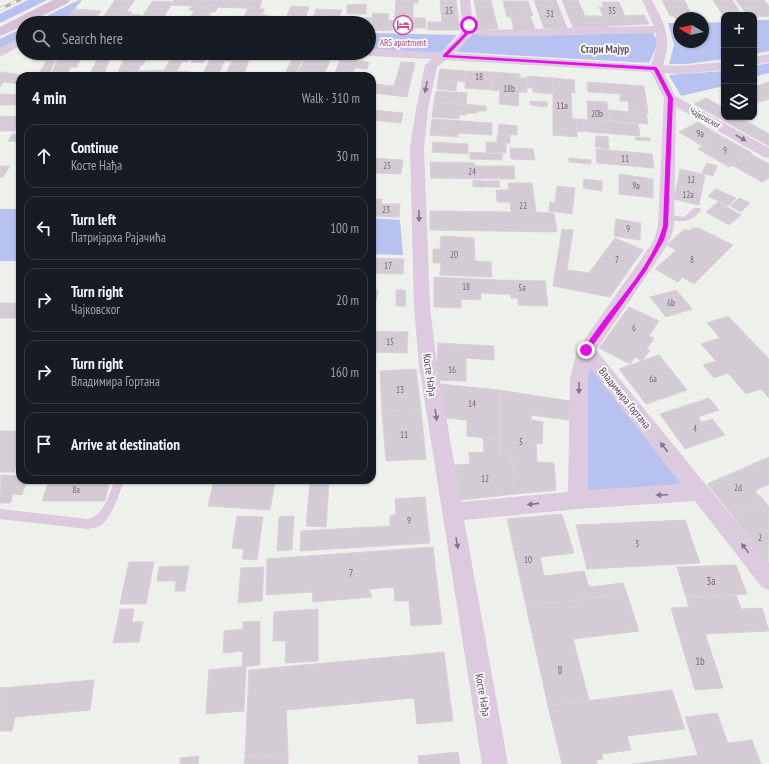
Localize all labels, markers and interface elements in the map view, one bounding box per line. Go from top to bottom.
house number: 25 [445,5,453,16]
house number: 35 [608,5,616,16]
house number: 31 [546,8,554,19]
north arrow [673,12,709,48]
map controls [721,12,757,120]
button: + [721,12,757,48]
hotel icon: ARS apartment [392,14,414,36]
search box [16,16,376,60]
route start [460,16,478,34]
icon: search [30,27,52,49]
text: Search here [62,29,123,48]
place label: ARS apartment [380,37,427,48]
district label: Стари Мајур [581,42,629,56]
button: − [721,48,757,84]
house number: 18 [475,71,483,82]
one-way arrow [422,81,428,93]
house number: 18b [503,83,515,94]
button: layers [721,84,757,120]
text: 4 min [32,87,66,109]
text: Walk · 310 m [302,90,360,107]
house number: 11a [556,100,568,111]
street label: Чајковског [687,105,723,132]
house number: 20b [591,108,603,119]
house number: 9a [696,128,704,139]
one-way arrow [735,135,747,142]
text: Continue [71,138,118,157]
icon: ahead [33,145,55,167]
house number: 9 [723,145,727,156]
text: 30 m [336,148,359,165]
house number: 11 [621,153,629,164]
text: Косте Нађа [71,157,122,174]
house number: 25 [383,160,391,171]
house number: 24 [468,166,476,177]
house number: 12 [687,174,695,185]
house number: 9a [632,180,640,191]
house number: 12a [682,189,694,200]
house number: 22 [519,200,527,211]
house number: 23 [382,204,390,215]
text: Turn left [71,210,116,229]
one-way arrow [416,210,422,223]
icon: left [33,217,55,239]
text: 100 m [330,220,359,237]
house number: 9 [626,223,630,234]
text: Патријарха Рајачића [71,229,166,246]
house number: 20 [450,249,458,260]
house number: 7 [615,254,619,265]
house number: 8 [690,254,694,265]
house number: 17 [384,260,392,271]
house number: 18 [462,281,470,292]
text: Turn right [71,282,123,301]
house number: 5a [518,282,526,293]
icon: right [33,289,55,311]
text: 20 m [336,292,359,309]
house number: 6b [667,297,675,308]
text: Чајковског [71,301,120,318]
house number: 6 [632,322,636,333]
house number: 15 [386,336,394,347]
route end [577,341,595,359]
street label: Косте Нађа [420,353,440,397]
text: Turn right [71,354,123,373]
icon: right [33,361,55,383]
text: 160 m [330,364,359,381]
house number: 16 [448,364,456,375]
street label: Владимира Гортана [596,364,654,432]
text: Владимира Гортана [71,373,160,390]
house number: 6a [649,373,657,384]
one-way arrow [576,382,582,395]
house number: 13 [396,384,404,395]
house number: 14 [468,398,476,409]
one-way arrow [433,409,439,421]
house number: 4 [693,423,697,434]
house number: 11 [400,429,408,440]
icon: arrive [33,433,55,455]
text: Arrive at destination [71,435,180,454]
house number: 5 [519,436,523,447]
one-way arrow [660,441,669,452]
house number: 12 [481,473,489,484]
house number: 2d [734,482,742,493]
house number: 8a [72,484,80,495]
one-way arrow [656,491,668,498]
one-way arrow [527,501,539,508]
house number: 9 [407,515,411,526]
house number: 2 [758,532,762,543]
one-way arrow [455,537,461,550]
house number: 3 [635,538,639,549]
one-way arrow [741,543,750,554]
house number: 10 [524,554,532,565]
house number: 7 [349,566,354,580]
house number: 3a [706,574,716,588]
house number: 1b [695,654,705,668]
house number: 8 [558,663,563,677]
street label: Косте Нађа [472,672,494,718]

